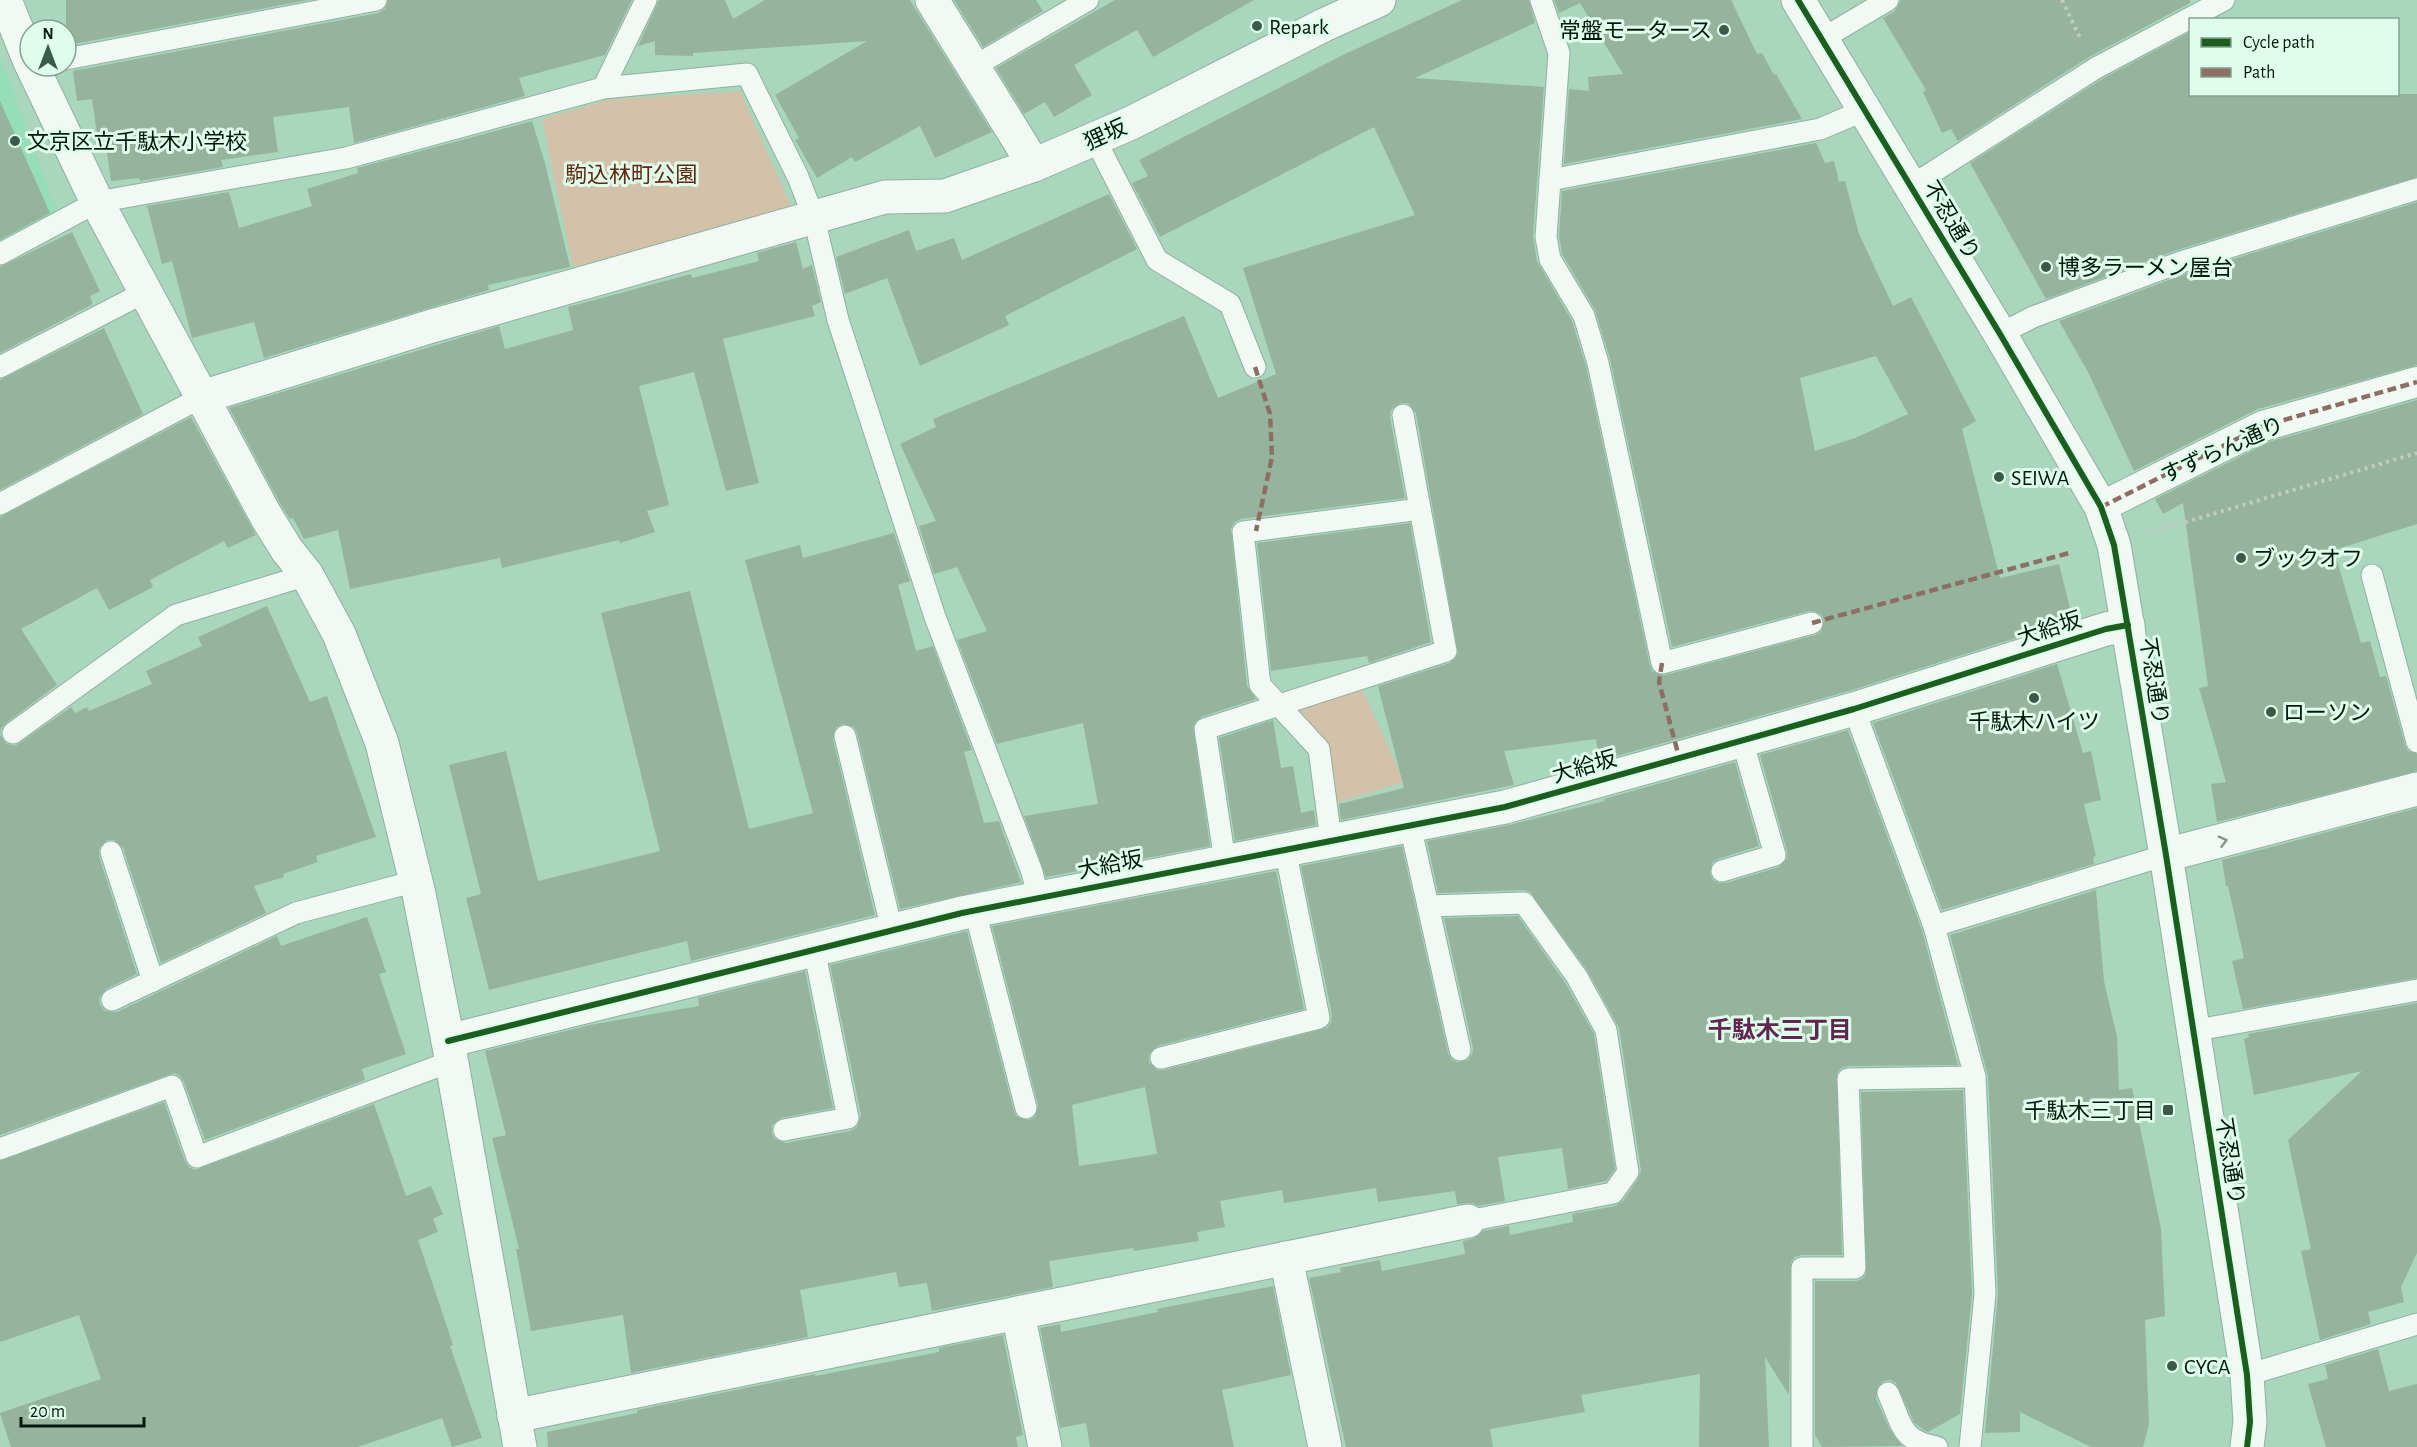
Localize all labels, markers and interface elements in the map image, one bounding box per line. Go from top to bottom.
place label: Repark [1269,16,1329,38]
north arrow [18,18,78,78]
legend [2189,18,2399,96]
marker: Repark [1250,19,1264,33]
place label: 常盤モータース [1559,19,1712,42]
marker: 常盤モータース [1717,23,1731,37]
text: N [42,26,54,42]
text: Cycle path [2243,34,2315,52]
text: Path [2243,64,2275,82]
street label: 狸坂 [1080,115,1130,154]
place label: 文京区立千駄木小学校 [27,130,247,153]
marker: 文京区立千駄木小学校 [8,134,22,148]
park label: 駒込林町公園 [565,163,697,186]
street label: 不忍通り [1919,177,1983,264]
place label: 博多ラーメン屋台 [2058,256,2233,279]
marker: 博多ラーメン屋台 [2039,260,2053,274]
street label: すずらん通り [2158,413,2287,487]
place label: SEIWA [2011,467,2070,489]
marker: SEIWA [1992,470,2006,484]
place label: ブックオフ [2253,547,2363,570]
marker: ブックオフ [2234,551,2248,565]
street label: 大給坂 [2014,607,2084,650]
street label: 不忍通り [2136,636,2172,726]
marker: 千駄木ハイツ [2027,691,2041,705]
place label: ローソン [2283,702,2371,724]
marker: ローソン [2264,705,2278,719]
place label: 千駄木ハイツ [1968,710,2100,733]
street label: 大給坂 [1549,746,1619,787]
one-way arrow [2218,835,2228,848]
street label: 大給坂 [1075,847,1145,882]
district label: 千駄木三丁目 [1708,1017,1852,1043]
place label: 千駄木三丁目 [2024,1099,2156,1122]
marker: 千駄木三丁目 [2161,1103,2175,1117]
street label: 不忍通り [2212,1116,2248,1206]
place label: CYCA [2184,1356,2231,1378]
marker: CYCA [2165,1359,2179,1373]
scale bar [21,1390,144,1428]
text: 20 m [30,1403,65,1421]

